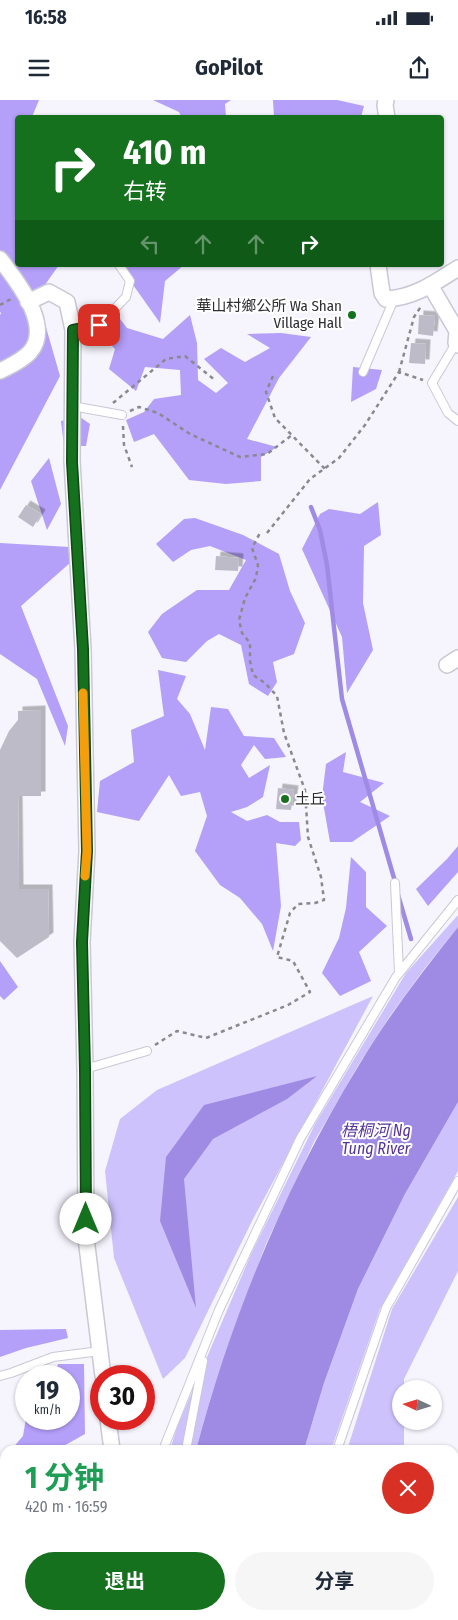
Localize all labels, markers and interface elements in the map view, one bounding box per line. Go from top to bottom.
text: 16:58 [25,6,67,29]
icon: menu [25,54,53,82]
text: GoPilot [195,54,263,81]
icon: share [405,54,433,82]
text: 410 m [123,131,207,173]
icon: right [40,135,105,200]
text: 右转 [123,178,167,205]
icon: left [136,230,164,258]
icon: ahead [189,230,217,258]
icon: ahead [242,230,270,258]
icon: right [295,230,323,258]
place label: 華山村鄉公所 Wa Shan Village Hall [196,297,342,332]
pin [78,304,120,346]
marker: 華山村鄉公所 Wa Shan Village Hall [346,309,358,321]
icon: arrive [85,311,113,339]
place label: 土丘 [295,790,325,808]
marker: 土丘 [279,793,291,805]
water label: 梧桐河 Ng Tung River [341,1121,411,1158]
position arrow [59,1192,111,1244]
speed limit sign: 30 [90,1365,155,1430]
text: 19 [36,1376,59,1406]
north arrow [392,1380,442,1430]
map controls [392,1380,442,1430]
text: km/h [34,1403,61,1417]
text: 1 分钟 [25,1460,104,1496]
button: close [382,1462,434,1514]
text: 420 m · 16:59 [25,1497,107,1516]
button: 退出 [25,1552,225,1610]
button: 分享 [235,1552,434,1610]

